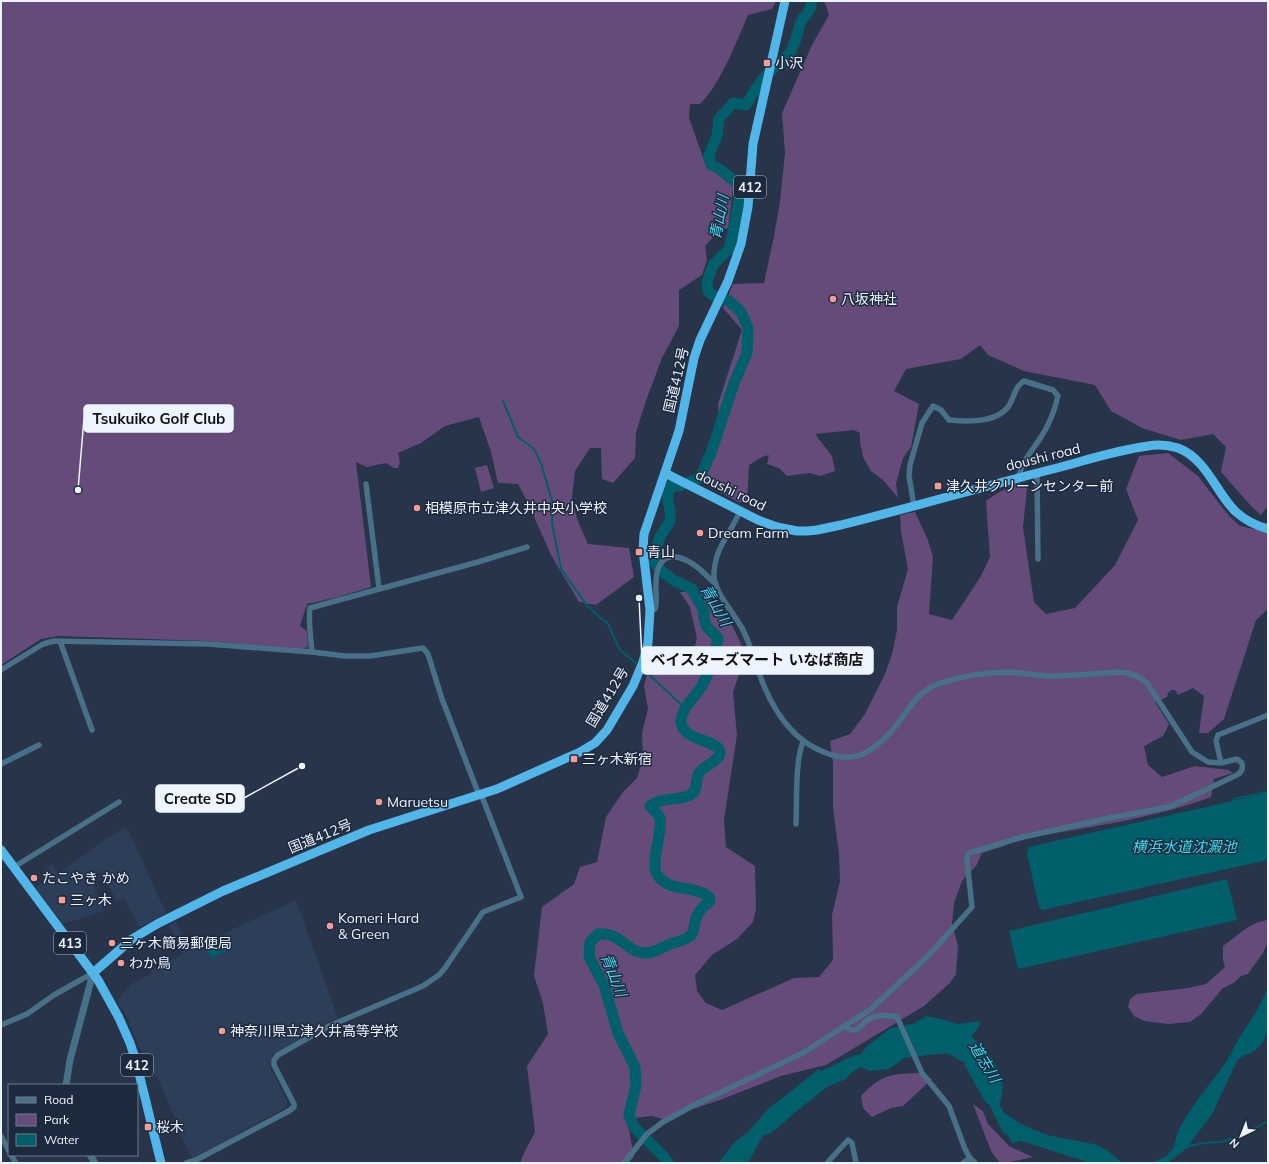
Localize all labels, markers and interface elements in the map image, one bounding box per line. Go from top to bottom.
place label: 小沢 [775,54,803,72]
marker: 小沢 [762,58,772,68]
road number: 412 [734,176,766,198]
water label: 青山川 [705,191,733,241]
place label: 八坂神社 [841,290,897,308]
marker: 八坂神社 [828,294,838,304]
street label: 国道412号 [660,345,692,415]
callout: Tsukuiko Golf Club [84,405,233,432]
text: Tsukuiko Golf Club [93,409,225,428]
street label: doushi road [1004,439,1082,475]
street label: doushi road [693,465,769,515]
place label: 津久井クリーンセンター前 [946,477,1113,495]
marker: 津久井クリーンセンター前 [933,481,943,491]
place label: 相模原市立津久井中央小学校 [425,499,607,517]
marker: 相模原市立津久井中央小学校 [412,503,422,513]
place label: Dream Farm [708,524,789,542]
marker: Dream Farm [695,528,705,538]
place label: 青山 [647,543,675,561]
marker: 青山 [634,547,644,557]
water label: 青山川 [697,581,736,631]
callout: ベイスターズマート いなば商店 [642,647,873,674]
text: ベイスターズマート いなば商店 [651,650,863,669]
street label: 国道412号 [582,664,632,730]
place label: 三ヶ木新宿 [582,750,652,768]
marker: 三ヶ木新宿 [569,754,579,764]
callout: Create SD [156,785,244,812]
text: Create SD [164,789,236,808]
place label: Maruetsu [387,793,448,811]
marker: Maruetsu [374,797,384,807]
street label: 国道412号 [285,815,355,857]
water label: 横浜水道沈澱池 [1131,837,1238,856]
place label: たこやき かめ [42,869,130,887]
marker: たこやき かめ [29,873,39,883]
place label: 三ヶ木 [70,891,112,909]
marker: 三ヶ木 [57,895,67,905]
place label: Komeri Hard & Green [338,909,419,943]
marker: Komeri Hard & Green [325,921,335,931]
road number: 413 [54,932,86,954]
place label: 三ヶ木簡易郵便局 [120,934,232,952]
marker: 三ヶ木簡易郵便局 [107,938,117,948]
water label: 青山川 [597,951,632,1001]
place label: わか鳥 [129,954,171,972]
marker: わか鳥 [116,958,126,968]
place label: 神奈川県立津久井高等学校 [230,1022,398,1040]
marker: 神奈川県立津久井高等学校 [217,1026,227,1036]
water label: 道志川 [965,1038,1006,1088]
road number: 412 [121,1054,153,1076]
legend [8,1084,138,1156]
text: Road [44,1092,73,1107]
text: Park [44,1112,70,1127]
north arrow [1221,1116,1261,1156]
place label: 桜木 [156,1118,184,1136]
marker: 桜木 [143,1122,153,1132]
text: Water [44,1132,80,1147]
text: N [1226,1135,1242,1151]

